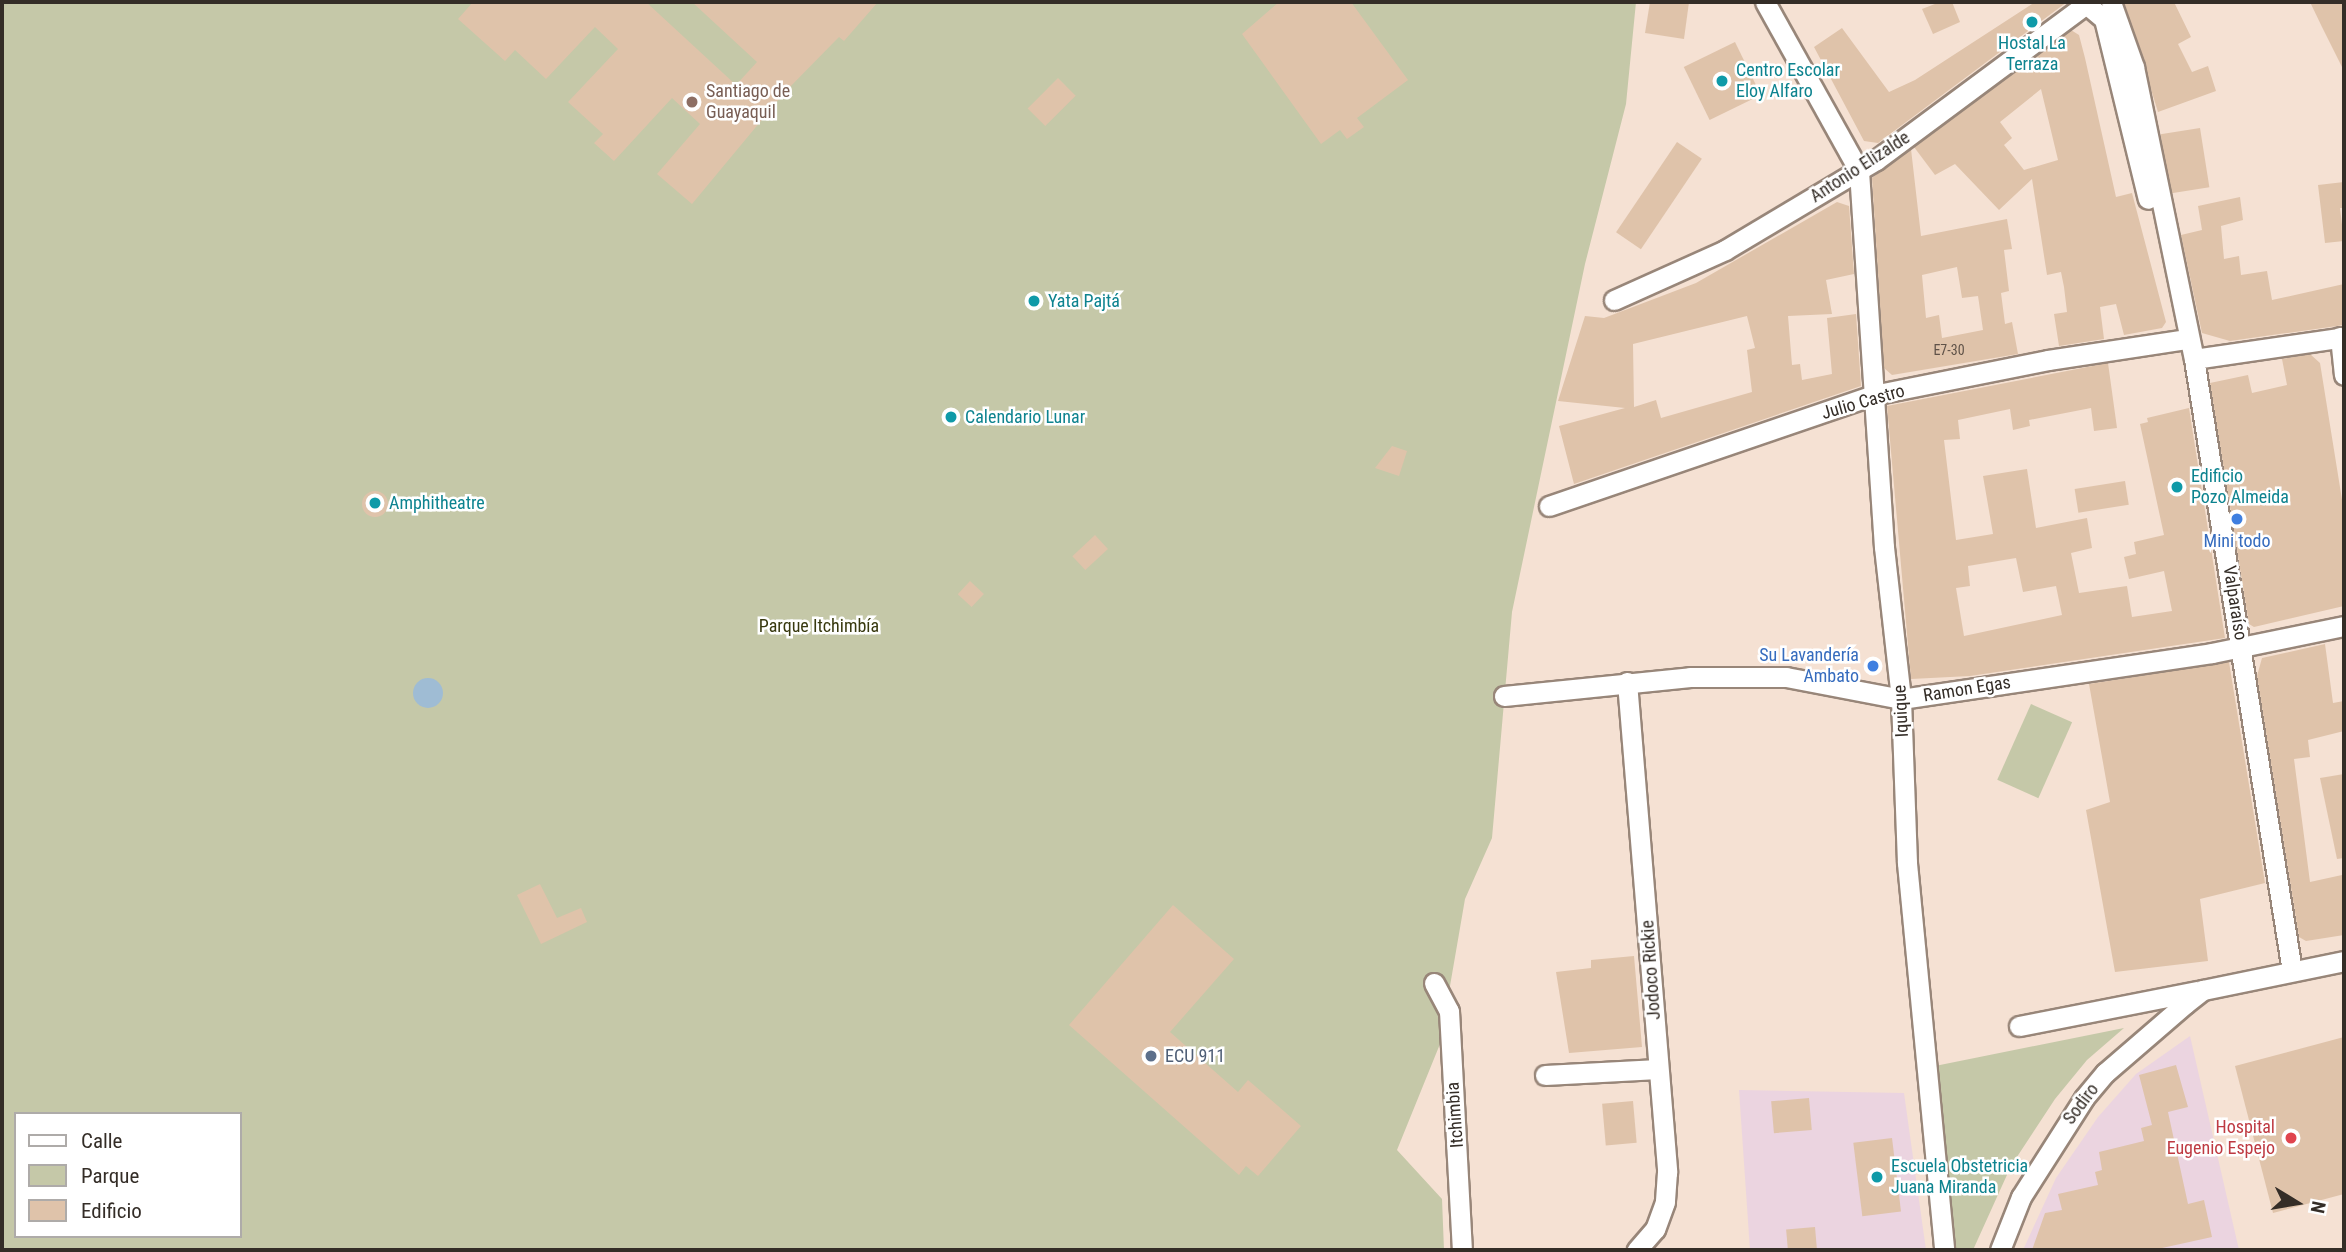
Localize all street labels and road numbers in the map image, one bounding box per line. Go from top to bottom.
street label: Antonio Elizalde [1806,127,1914,207]
street label: Julio Castro [1819,380,1907,424]
street label: Valparaíso [2218,564,2252,642]
street label: Ramon Egas [1922,671,2012,707]
street label: Iquique [1889,684,1913,738]
street label: Jodoco Rickie [1637,919,1665,1021]
street label: Sodiro [2059,1079,2103,1129]
street label: Itchimbia [1442,1081,1468,1149]

